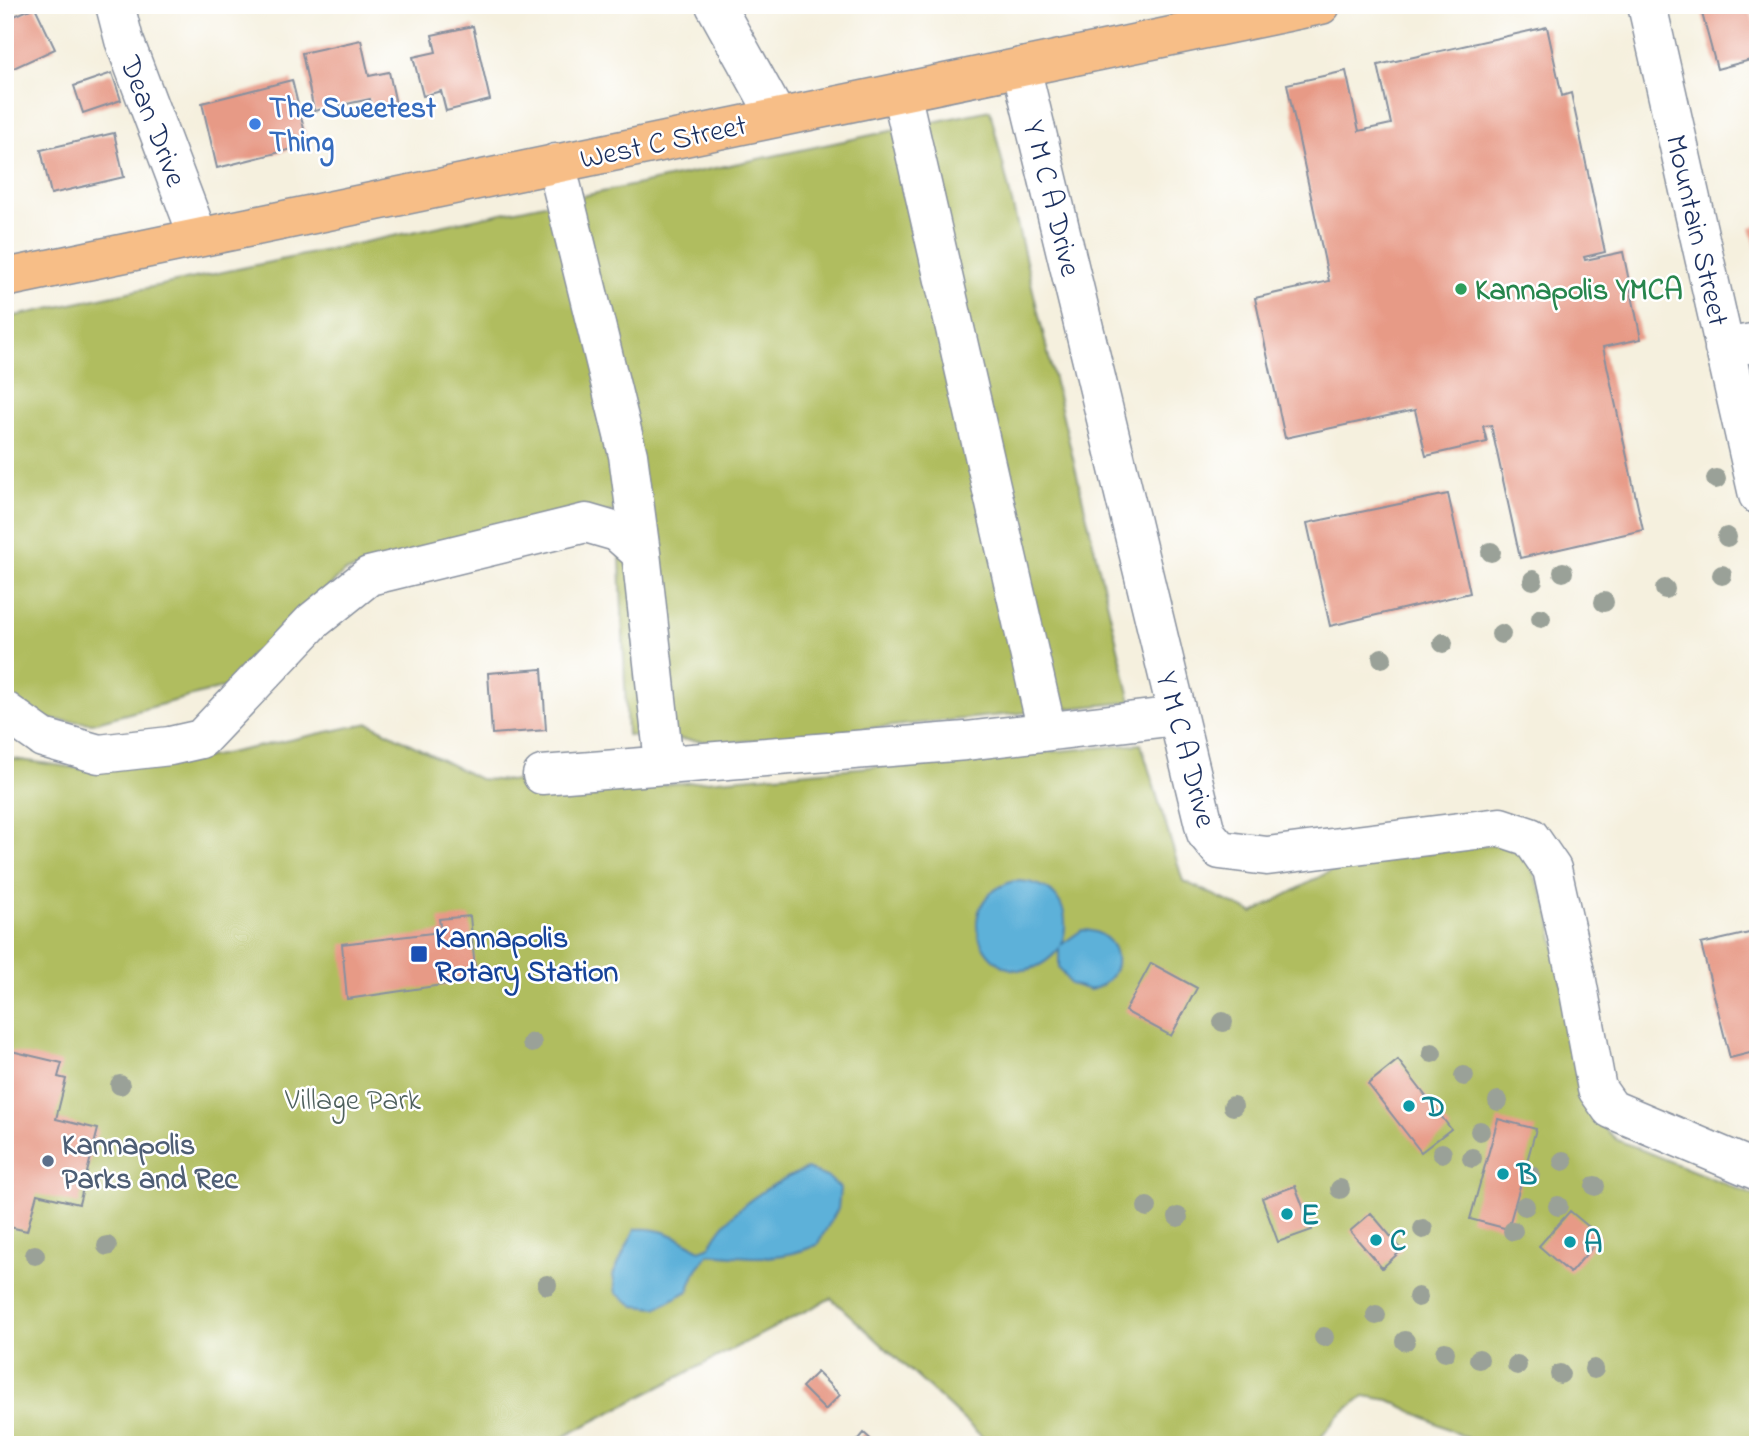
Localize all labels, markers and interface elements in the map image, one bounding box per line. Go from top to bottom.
street label: Dean Drive [106,49,196,194]
place label: The Sweetest Thing [269,88,437,167]
street label: West C Street [576,105,751,183]
marker: The Sweetest Thing [247,116,263,132]
street label: Y M C A Drive [1009,116,1091,282]
street label: Mountain Street [1652,131,1738,331]
place label: Kannapolis YMCA [1475,270,1683,314]
marker: Kannapolis YMCA [1453,281,1469,297]
street label: Y M C A Drive [1142,667,1226,833]
place label: Kannapolis Rotary Station [435,918,619,996]
marker: Kannapolis Rotary Station [409,944,429,964]
park label: Village Park [284,1080,422,1124]
place label: D [1421,1087,1445,1131]
marker: D [1401,1098,1417,1114]
place label: Kannapolis Parks and Rec [62,1125,238,1203]
marker: Kannapolis Parks and Rec [40,1153,56,1169]
place label: B [1515,1155,1537,1199]
marker: B [1495,1166,1511,1182]
place label: E [1301,1195,1319,1239]
marker: E [1279,1206,1295,1222]
place label: C [1390,1221,1406,1265]
place label: A [1584,1223,1602,1267]
marker: C [1368,1232,1384,1248]
marker: A [1562,1234,1578,1250]

